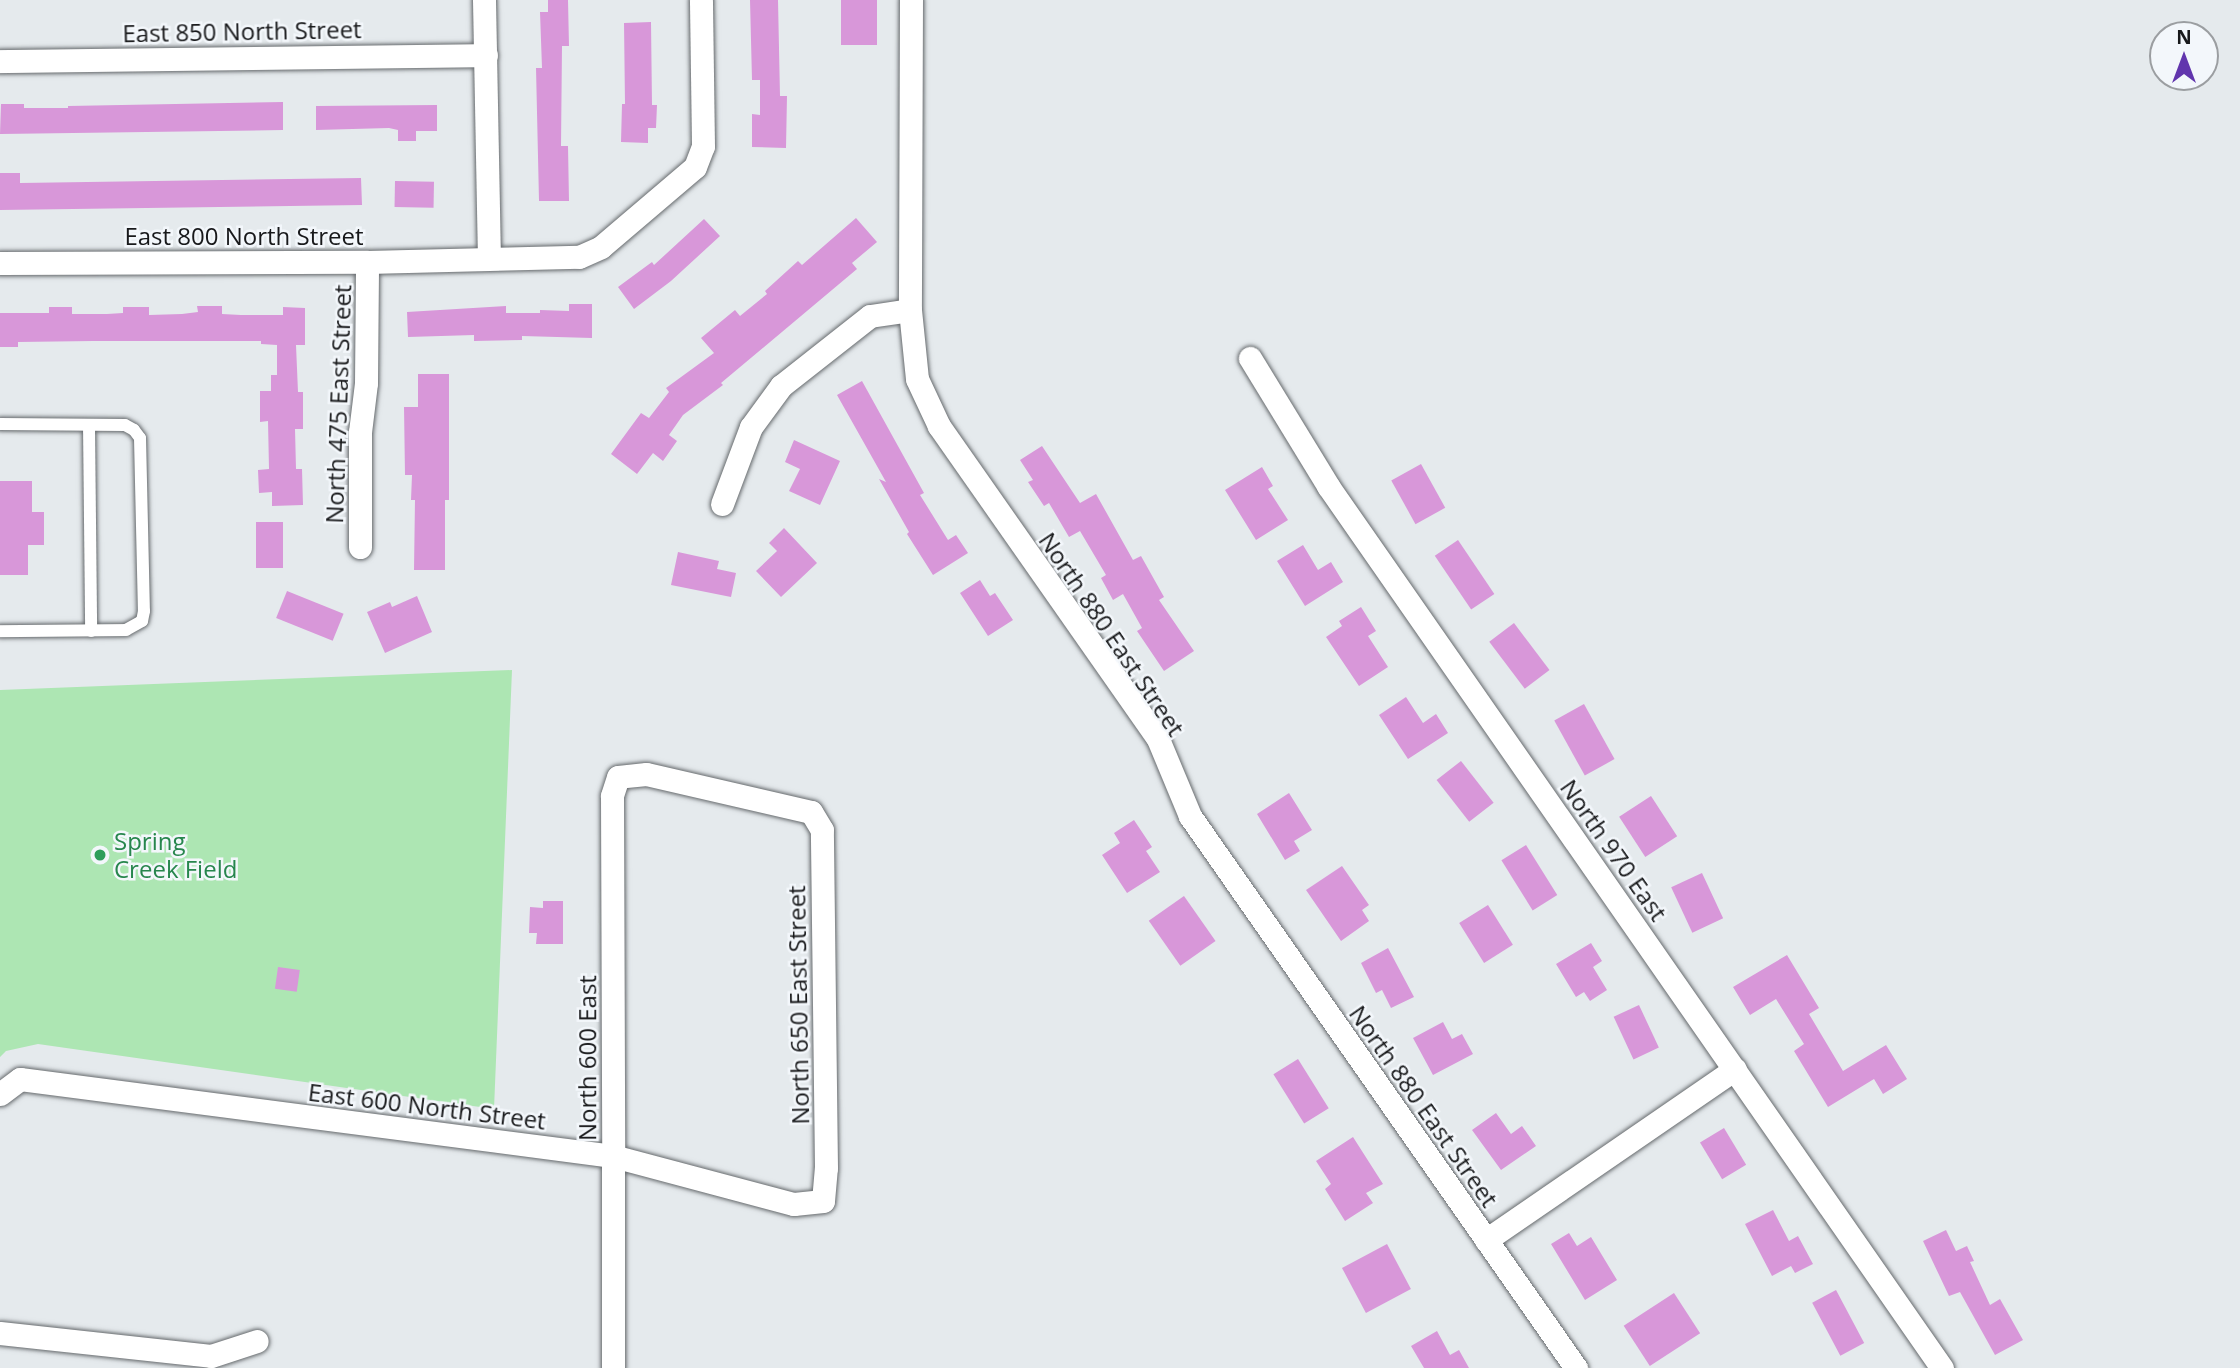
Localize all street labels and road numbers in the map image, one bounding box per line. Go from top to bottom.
street label: East 850 North Street [122,15,362,47]
street label: East 800 North Street [124,222,364,250]
street label: North 475 East Street [319,284,357,524]
street label: North 880 East Street [1033,527,1191,741]
street label: North 970 East [1555,774,1673,926]
street label: North 650 East Street [782,885,814,1125]
street label: North 600 East [573,975,601,1141]
street label: North 880 East Street [1344,1000,1504,1212]
street label: East 600 North Street [307,1077,547,1135]

